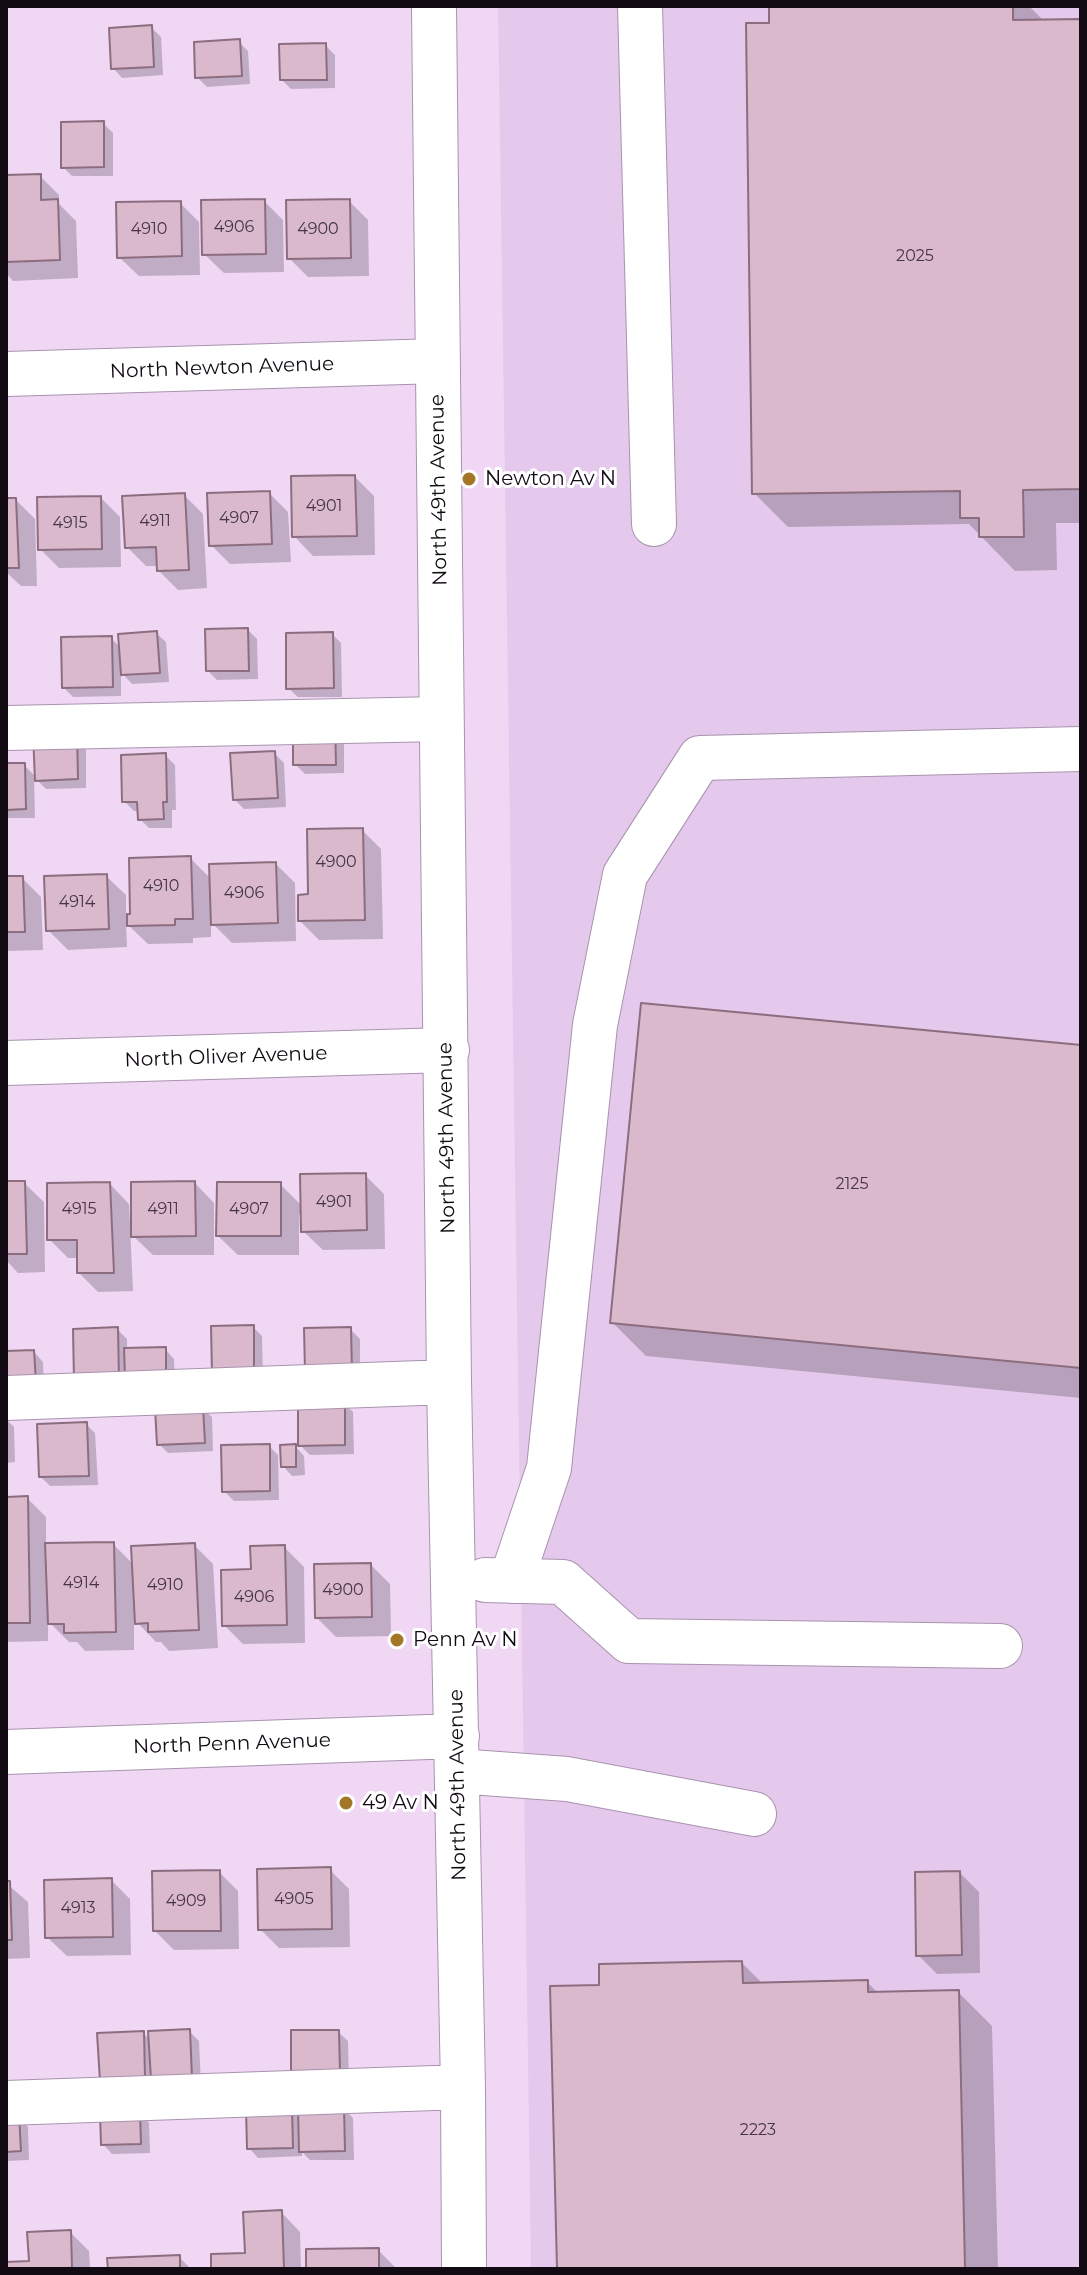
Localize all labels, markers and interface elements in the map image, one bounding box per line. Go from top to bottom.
house number: 4906 [214,217,254,237]
house number: 4910 [131,219,167,239]
house number: 4900 [297,219,339,239]
house number: 2025 [896,246,934,266]
street label: North Newton Avenue [109,352,335,384]
street label: North 49th Avenue [425,394,453,586]
place label: Newton Av N [485,467,616,491]
marker: Newton Av N [460,470,478,488]
house number: 4901 [306,496,342,516]
house number: 4907 [219,508,259,528]
house number: 4911 [139,511,171,531]
house number: 4915 [52,513,88,533]
house number: 4900 [315,852,357,872]
house number: 4910 [143,876,179,896]
house number: 4906 [224,883,264,903]
house number: 4914 [59,892,95,912]
street label: North Oliver Avenue [124,1041,328,1073]
street label: North 49th Avenue [433,1042,461,1234]
house number: 2125 [835,1174,869,1194]
house number: 4901 [316,1192,352,1212]
house number: 4915 [61,1199,97,1219]
house number: 4911 [147,1199,179,1219]
house number: 4907 [229,1199,269,1219]
house number: 4914 [63,1573,99,1593]
house number: 4910 [147,1575,183,1595]
house number: 4900 [322,1580,364,1600]
house number: 4906 [234,1587,274,1607]
place label: Penn Av N [413,1628,518,1652]
marker: Penn Av N [388,1631,406,1649]
street label: North 49th Avenue [444,1689,472,1881]
street label: North Penn Avenue [133,1729,331,1759]
place label: 49 Av N [362,1791,439,1815]
marker: 49 Av N [337,1794,355,1812]
house number: 4905 [274,1889,314,1909]
house number: 4909 [166,1891,206,1911]
house number: 4913 [61,1898,95,1918]
house number: 2223 [740,2120,776,2140]

